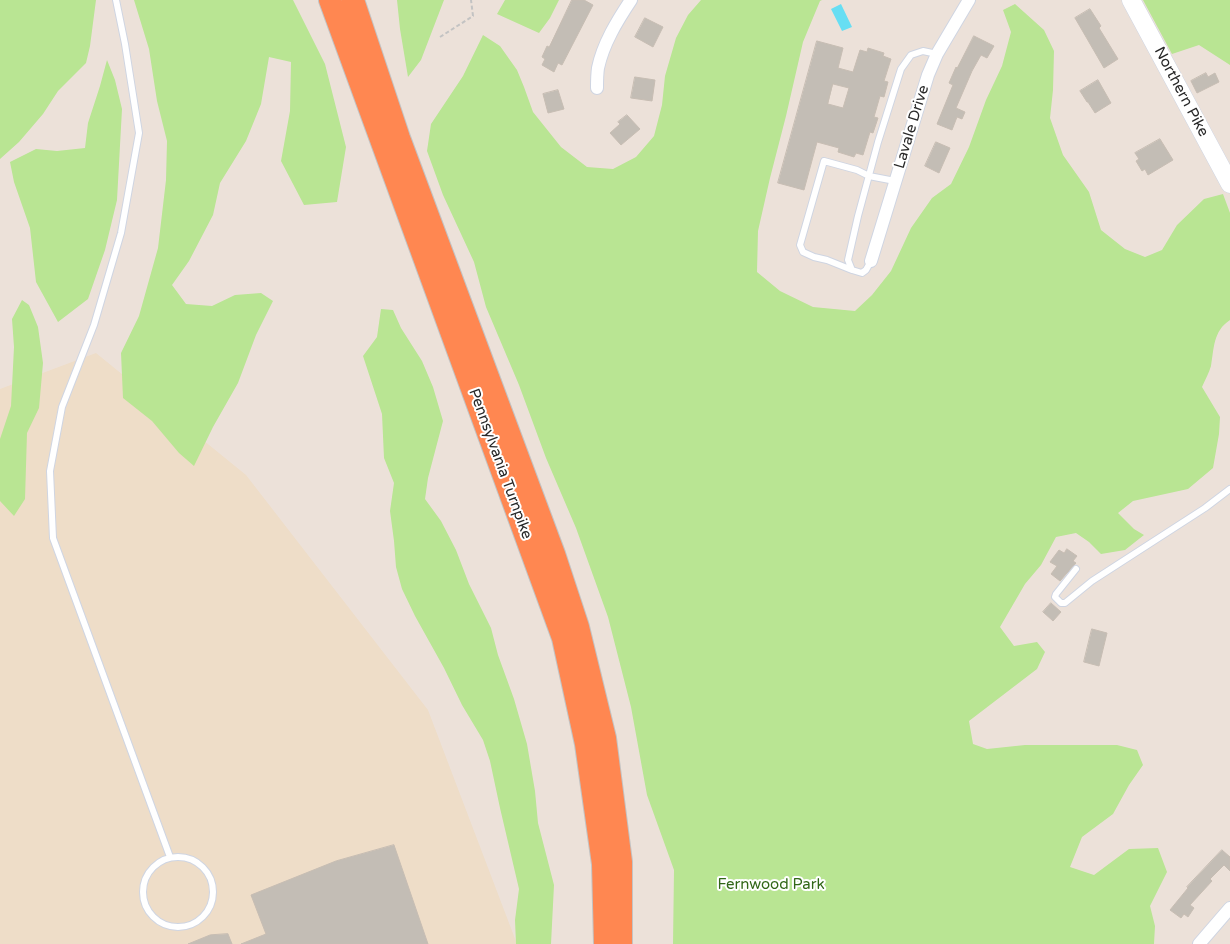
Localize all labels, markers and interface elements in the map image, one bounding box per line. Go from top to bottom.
street label: Northern Pike [1150,44,1212,140]
street label: Lavale Drive [891,83,933,171]
street label: Pennsylvania Turnpike [464,386,536,542]
park label: Fernwood Park [717,876,825,894]

